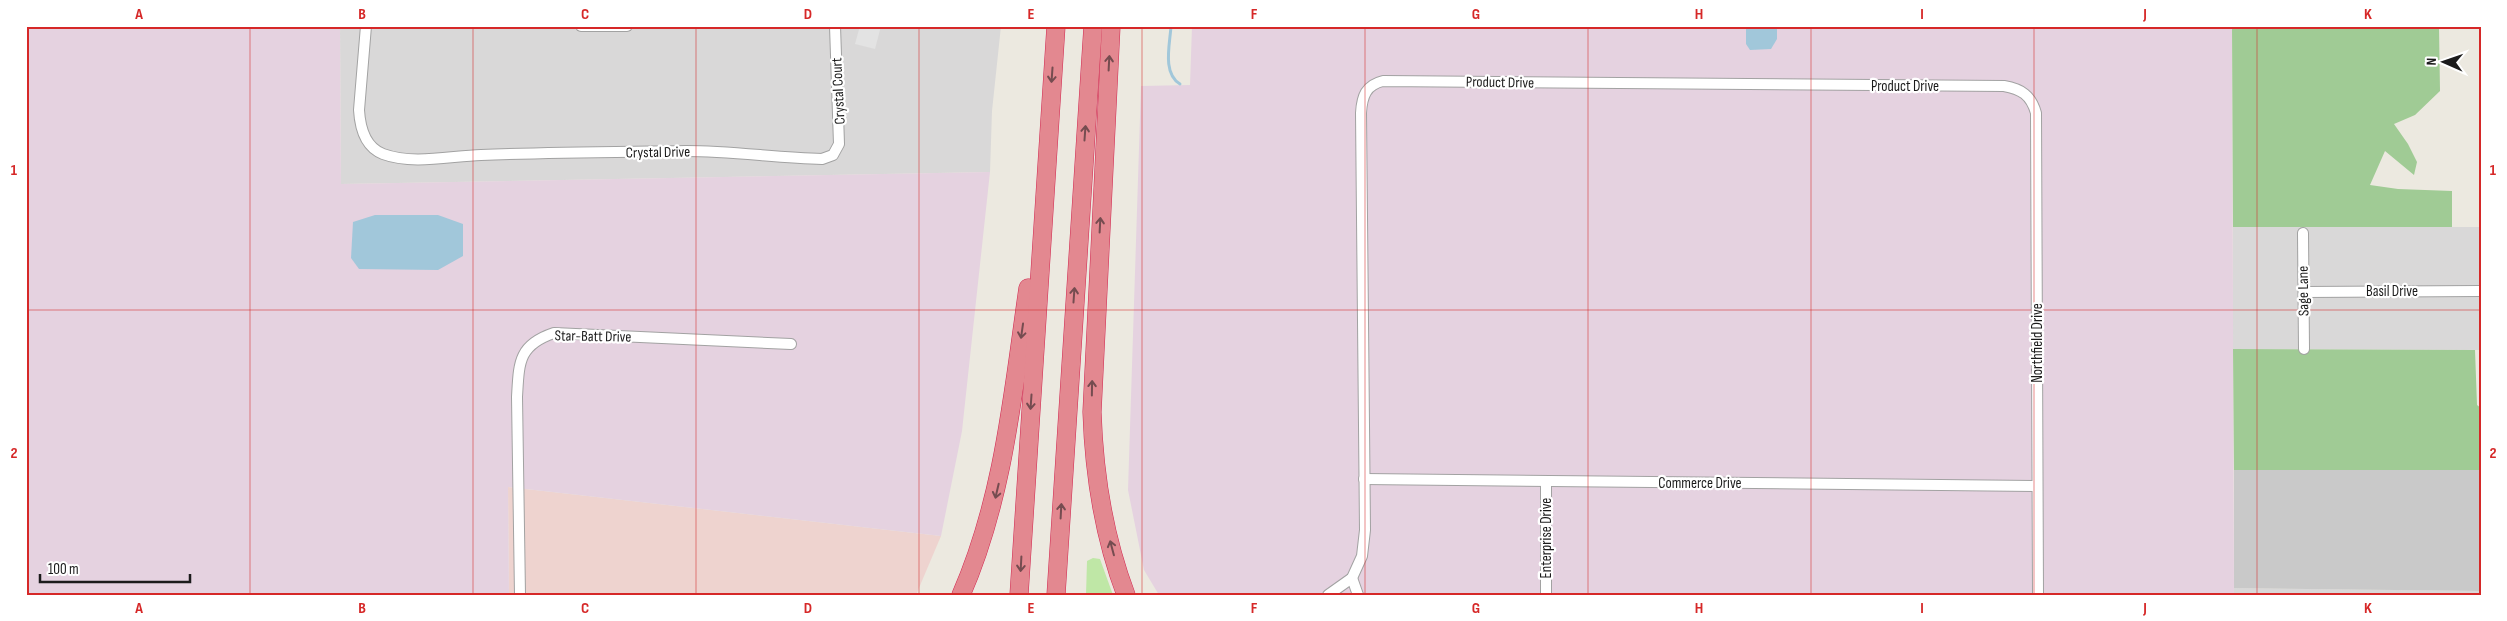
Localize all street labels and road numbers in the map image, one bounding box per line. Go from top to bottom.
street label: Crystal Court [827,57,850,125]
street label: Product Drive [1466,72,1534,93]
street label: Product Drive [1871,77,1939,96]
street label: Crystal Drive [626,142,690,163]
street label: Sage Lane [2294,266,2313,316]
street label: Basil Drive [2366,282,2418,301]
street label: Northfield Drive [2028,303,2047,383]
street label: Star-Batt Drive [555,326,631,347]
street label: Commerce Drive [1658,474,1742,493]
street label: Enterprise Drive [1537,498,1556,578]

